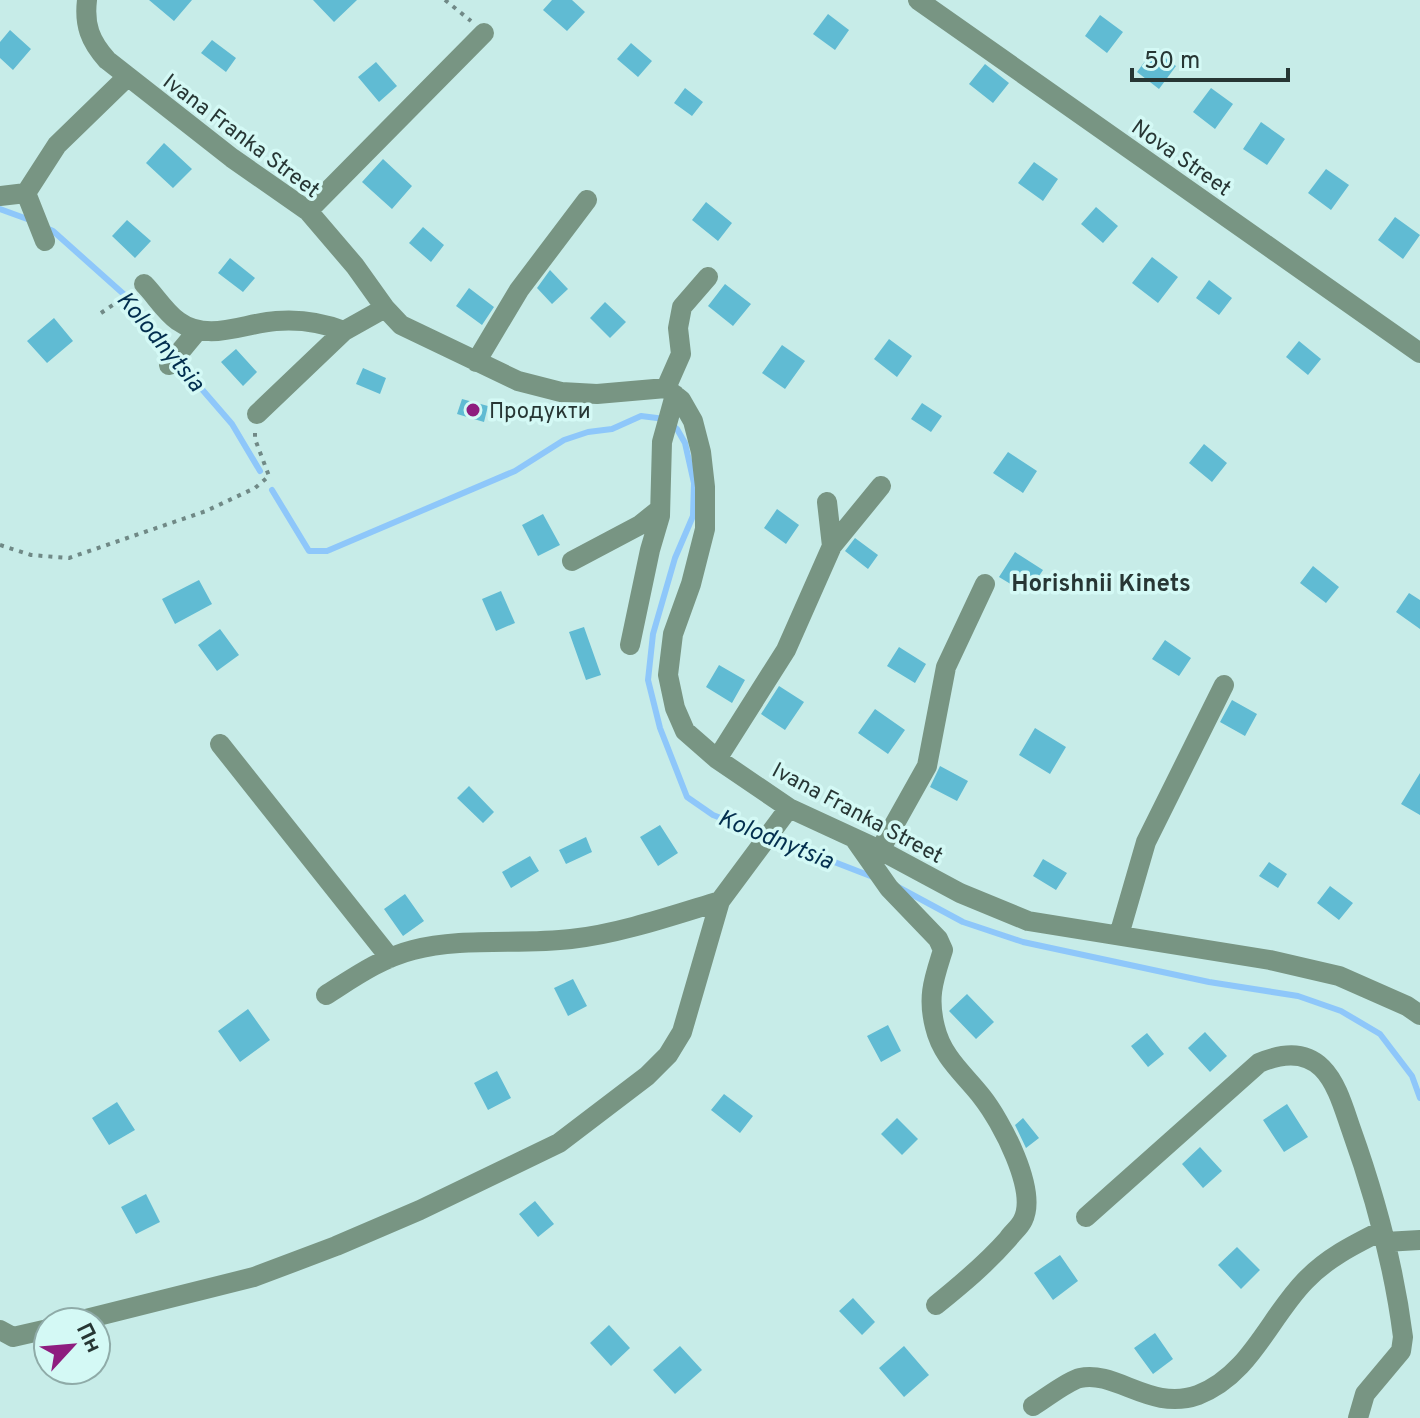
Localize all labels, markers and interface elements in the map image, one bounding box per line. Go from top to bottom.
scale bar [1132,32,1288,82]
text: 50 m [1144,47,1200,77]
street label: Ivana Franka Street [157,69,324,205]
street label: Nova Street [1125,115,1236,203]
water label: Kolodnytsia [109,286,211,399]
place label: Продукти [489,399,591,426]
marker: Продукти [464,401,482,419]
district label: Horishnii Kinets [1011,570,1191,600]
street label: Ivana Franka Street [767,758,947,871]
water label: Kolodnytsia [713,804,838,878]
north arrow [32,1306,112,1386]
text: Пн [69,1319,106,1358]

